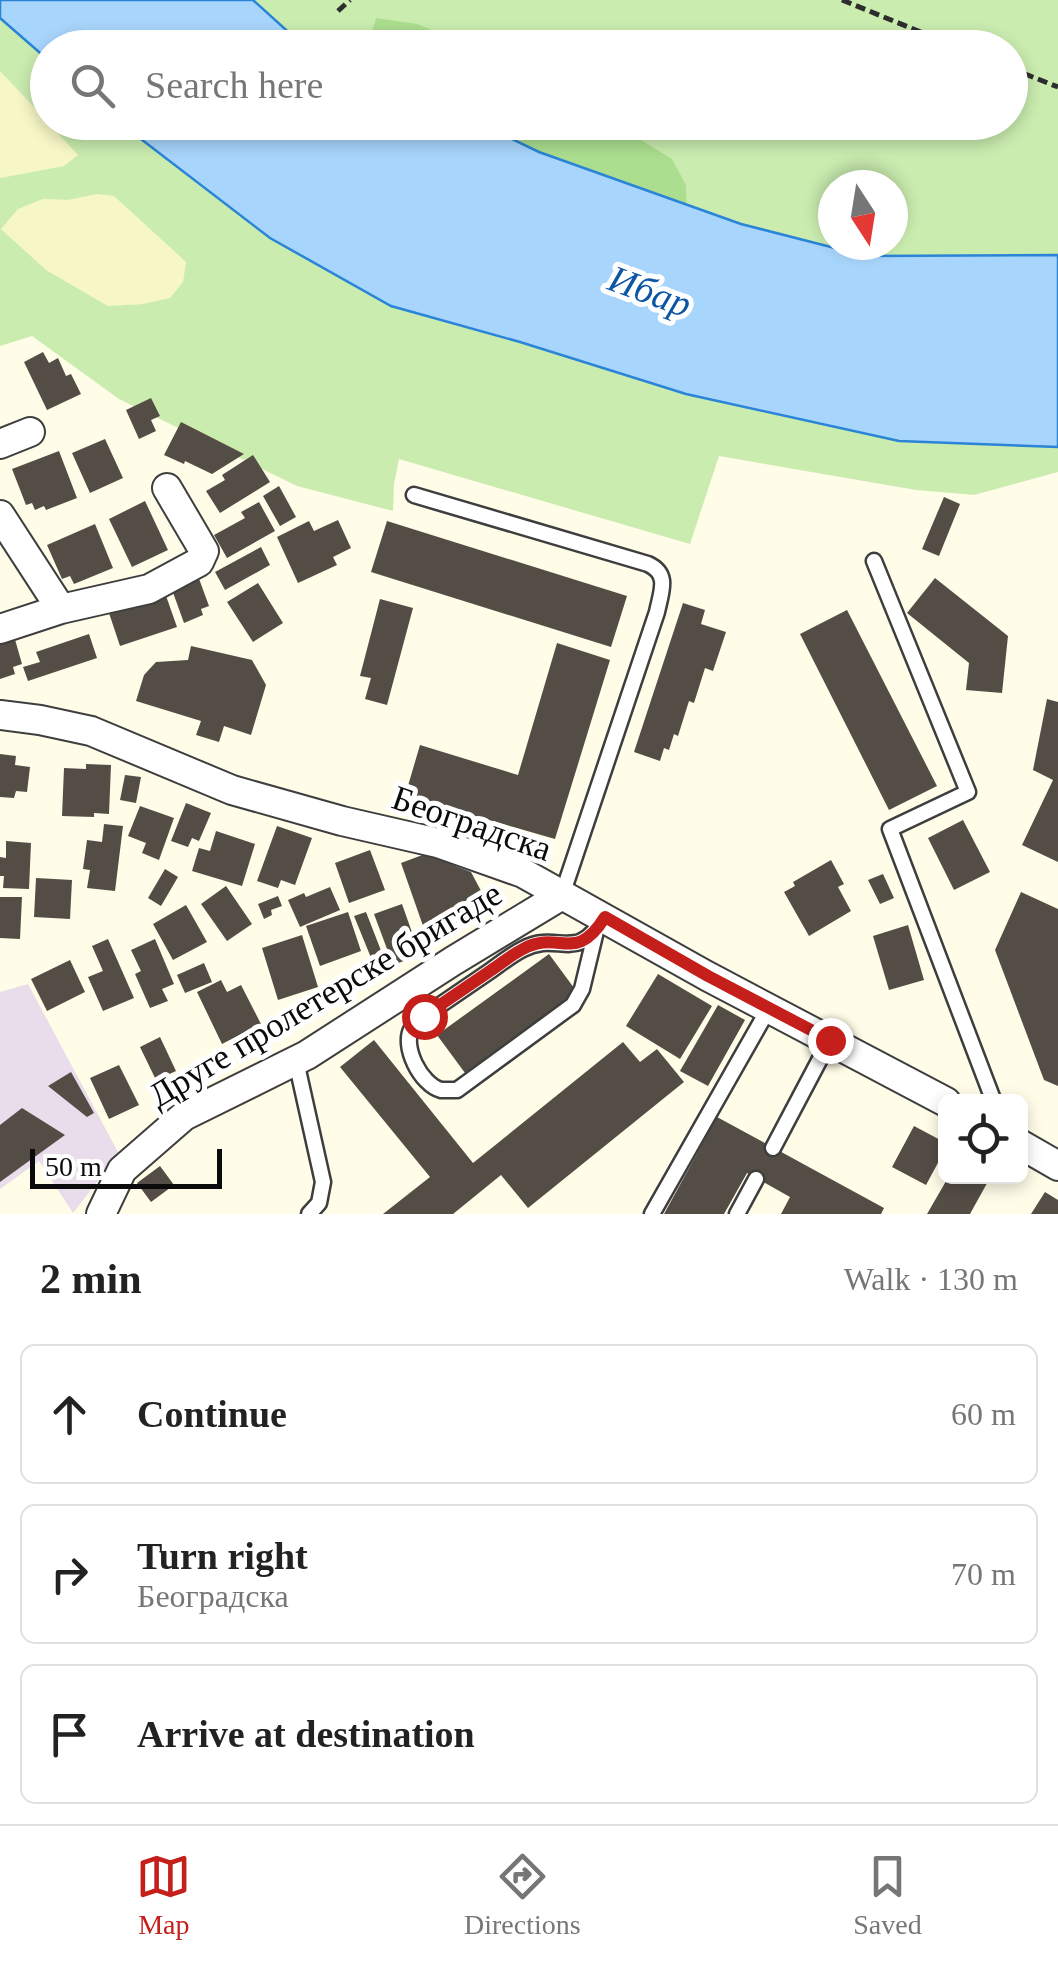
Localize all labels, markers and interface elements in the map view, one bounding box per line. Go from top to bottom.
search box [30,30,1028,140]
icon: search [65,58,120,113]
text: Search here [145,64,323,106]
north arrow [818,170,908,260]
water label: Ибар [602,256,697,325]
street label: Београдска [387,778,557,869]
street label: Друге пролетерске бригаде [142,874,509,1115]
route start [402,994,448,1040]
route end [808,1018,854,1064]
map controls [938,1094,1028,1184]
button: locate [938,1094,1028,1184]
scale bar [30,1144,222,1188]
text: 50 m [45,1151,102,1182]
text: 2 min [40,1256,142,1302]
text: Walk · 130 m [844,1261,1018,1297]
icon: ahead [42,1387,97,1442]
text: Continue [137,1393,287,1435]
text: 60 m [951,1396,1016,1432]
text: Turn right [137,1535,308,1577]
icon: right [42,1547,97,1602]
text: 70 m [951,1556,1016,1592]
text: Београдска [137,1578,289,1614]
icon: arrive [42,1707,97,1762]
text: Arrive at destination [137,1713,475,1755]
tab: Map [136,1849,191,1941]
tab: Directions [464,1849,581,1941]
tab: Saved [853,1849,922,1941]

